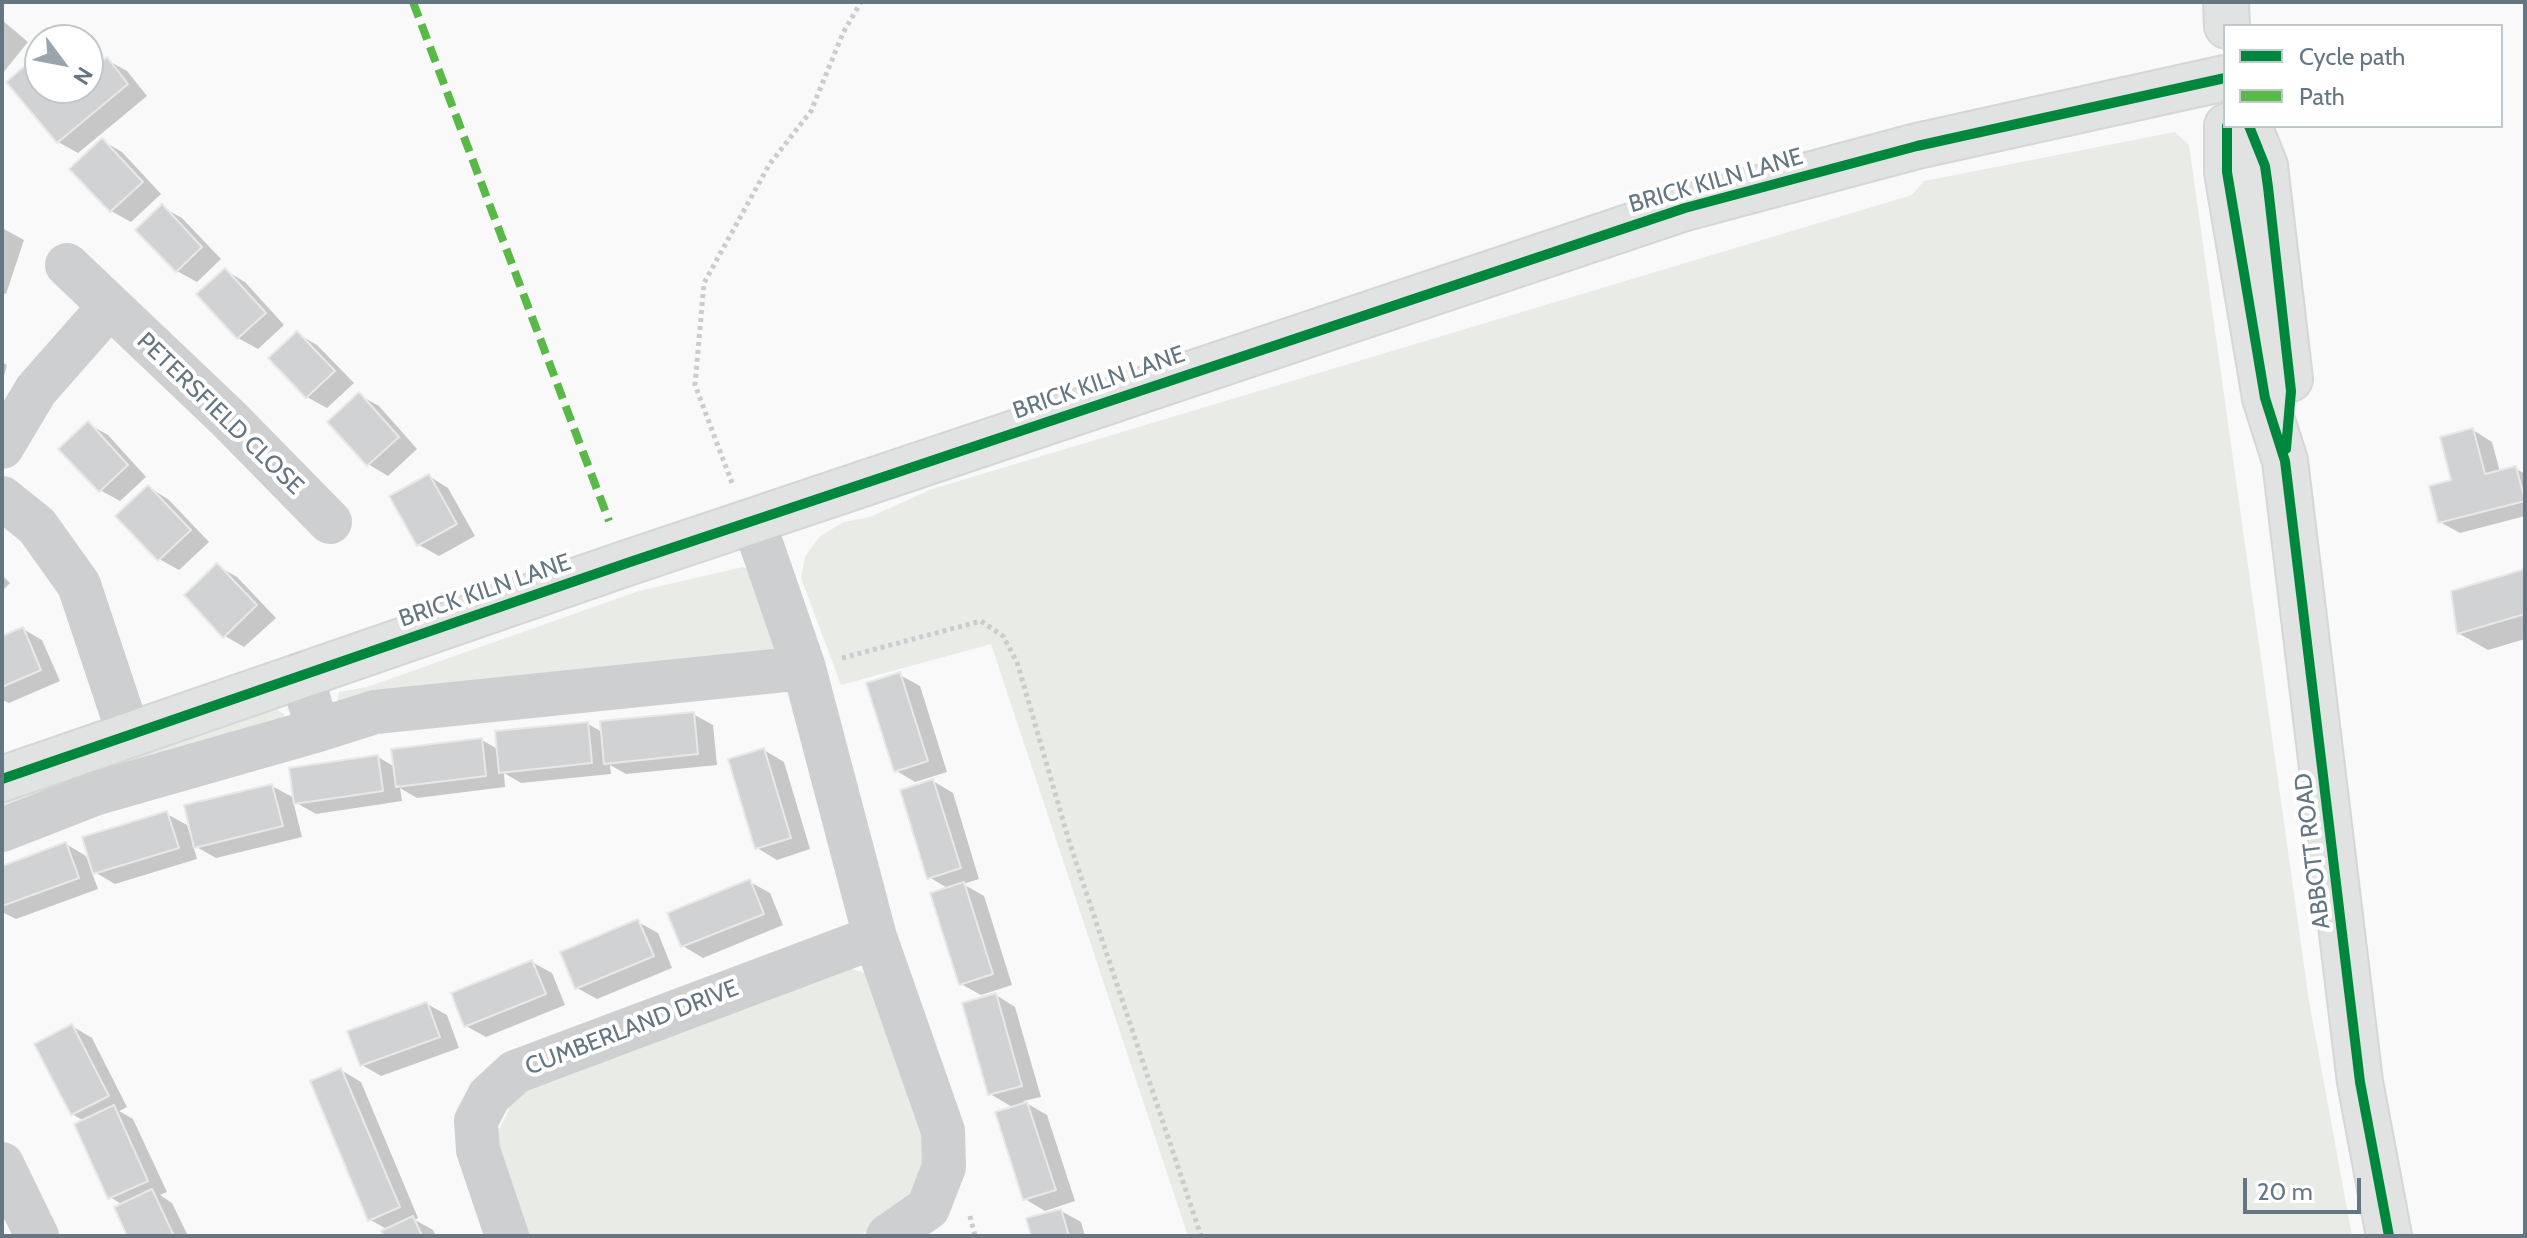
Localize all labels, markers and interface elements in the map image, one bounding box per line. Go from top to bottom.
north arrow [24,24,104,104]
legend [2223,24,2503,128]
text: Cycle path [2299,42,2405,71]
text: N [68,62,99,90]
text: Path [2299,82,2345,111]
street label: BRICK KILN LANE [1626,142,1806,220]
street label: PETERSFIELD CLOSE [131,327,309,501]
street label: BRICK KILN LANE [1009,340,1189,426]
street label: BRICK KILN LANE [395,548,575,634]
street label: ABBOTT ROAD [2289,771,2337,931]
street label: CUMBERLAND DRIVE [521,974,743,1082]
scale bar [2247,1162,2365,1212]
text: 20 m [2257,1177,2313,1206]

